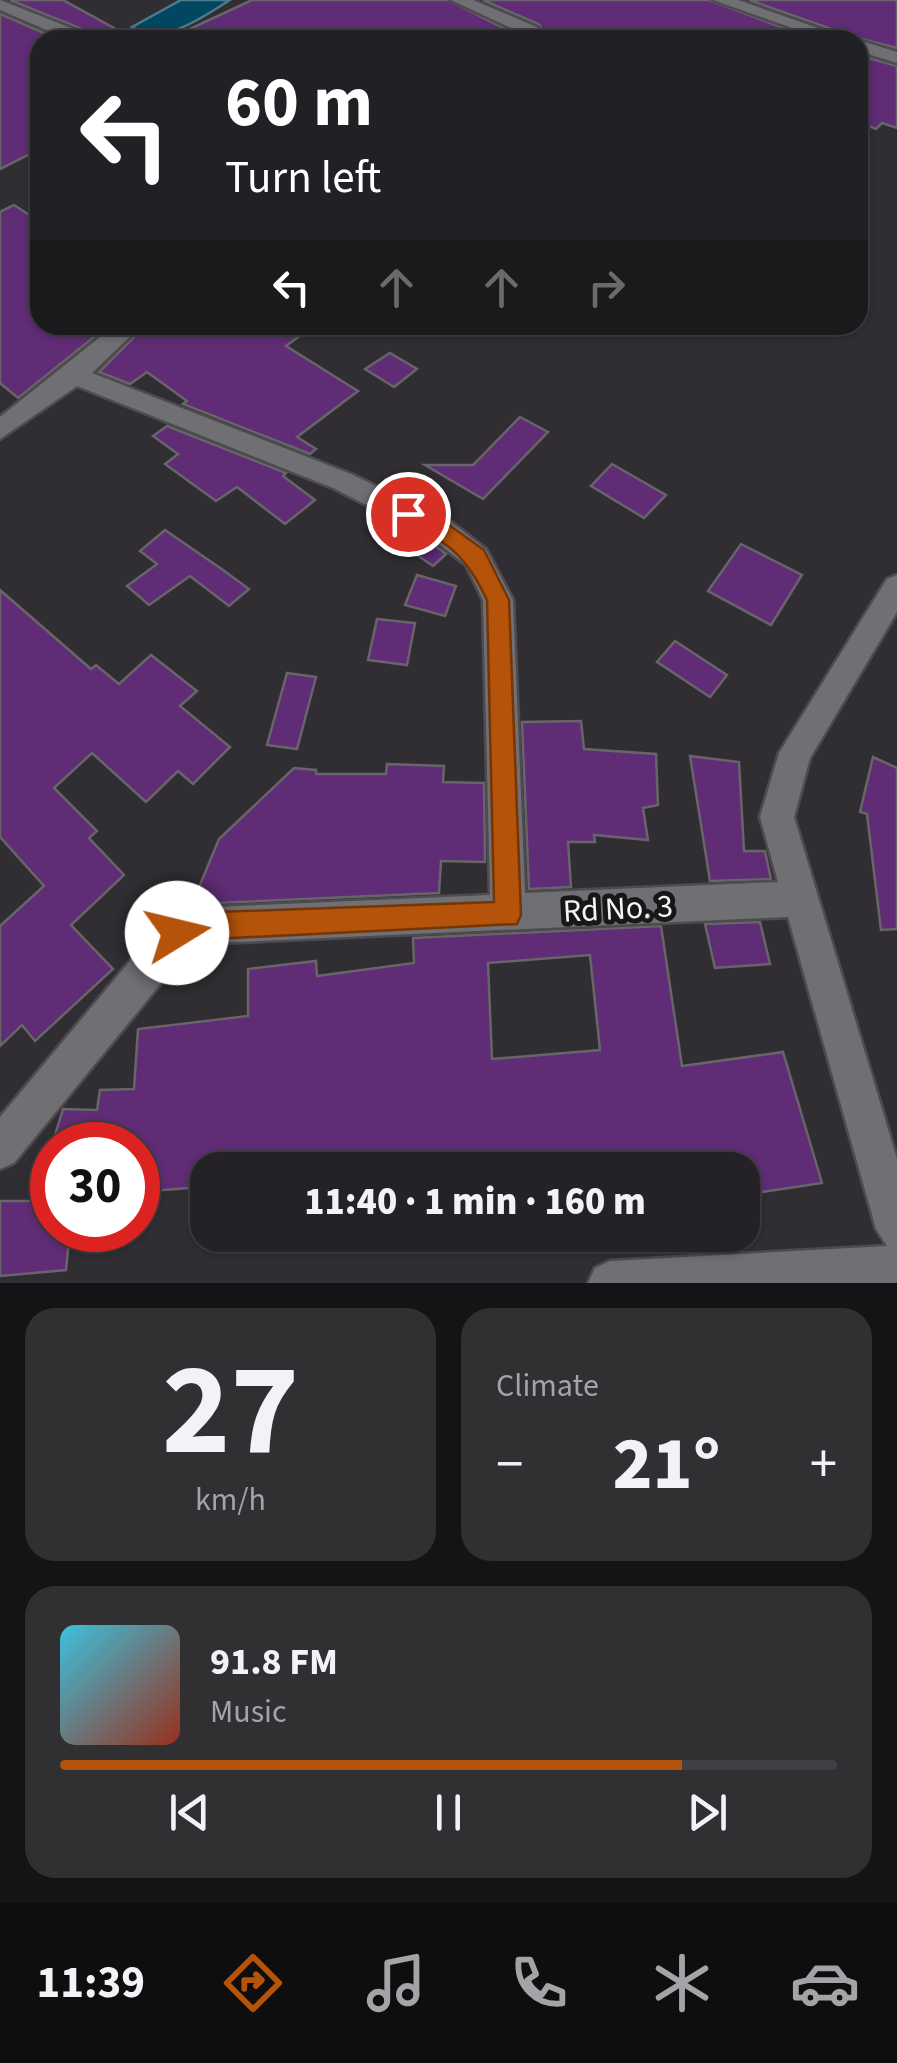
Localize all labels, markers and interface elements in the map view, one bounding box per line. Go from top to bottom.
text: 60 m [225,53,373,153]
icon: left [60,70,190,200]
text: Turn left [225,146,381,210]
icon: left [264,260,319,315]
icon: ahead [369,260,424,315]
icon: ahead [474,260,529,315]
icon: right [579,260,634,315]
pin [366,472,451,557]
icon: arrive [381,487,436,542]
position arrow [125,881,229,985]
street label: Rd No. 3 [562,883,674,935]
speed limit sign: 30 [30,1122,160,1252]
text: 11:40 · 1 min · 160 m [304,1175,646,1229]
text: 27 [162,1319,299,1504]
text: Climate [496,1363,599,1409]
text: 21° [613,1411,720,1518]
text: − [496,1426,523,1504]
text: + [810,1426,837,1504]
text: km/h [195,1477,266,1523]
text: 91.8 FM [210,1635,338,1689]
text: Music [210,1689,287,1735]
icon: previous [162,1785,217,1840]
icon: pause [421,1785,476,1840]
icon: next [680,1785,735,1840]
icon: directions [218,1948,288,2018]
icon: music [361,1948,431,2018]
icon: phone [504,1948,574,2018]
icon: climate [647,1948,717,2018]
icon: car [790,1948,860,2018]
text: 11:39 [37,1951,145,2015]

